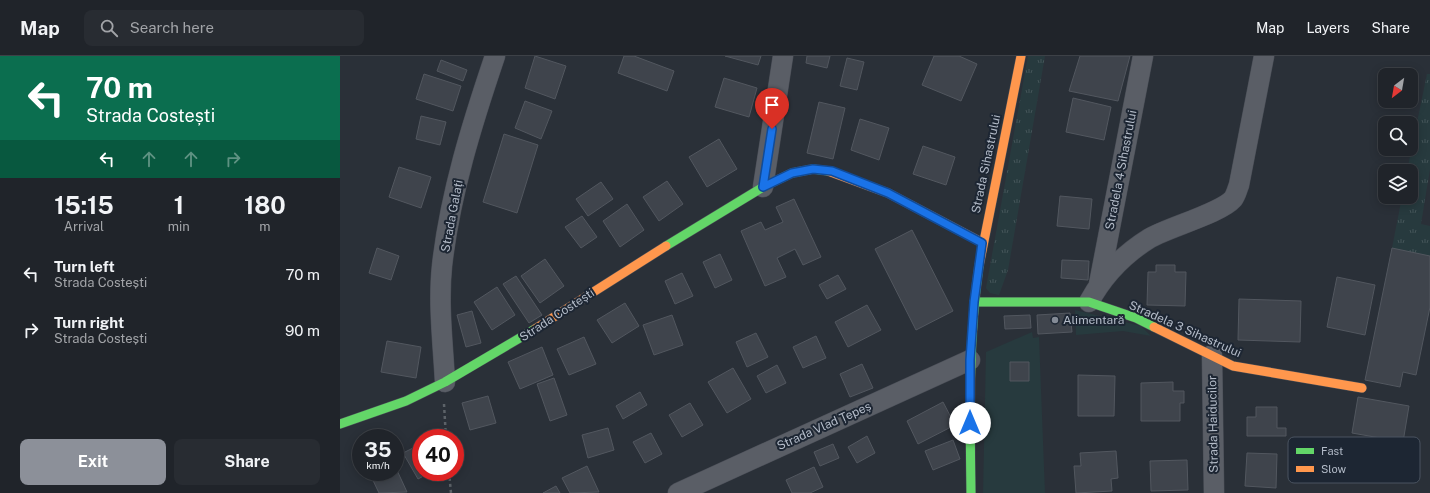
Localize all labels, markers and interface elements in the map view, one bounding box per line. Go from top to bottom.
search box [84,10,364,46]
text: Map [20,17,60,39]
icon: search [98,17,120,39]
text: Search here [130,19,214,36]
text: Map [1256,20,1284,36]
text: Layers [1306,20,1350,36]
text: Share [1372,20,1410,36]
north arrow [1378,68,1418,108]
map controls [1378,68,1418,204]
text: 70 m [86,71,153,104]
icon: left [20,72,72,124]
pin [755,88,789,129]
icon: arrive [761,94,783,116]
text: Strada Costești [86,105,215,126]
street label: Stradela 4 Sihastrului [1103,109,1139,231]
street label: Strada Sihastrului [969,113,1003,215]
button: search [1378,116,1418,156]
icon: left [96,148,118,170]
icon: ahead [138,148,160,170]
icon: ahead [180,148,202,170]
icon: right [222,148,244,170]
button: layers [1378,164,1418,204]
street label: Strada Galați [438,179,466,253]
text: 15:15 [54,191,114,219]
text: 1 [174,191,184,219]
text: 180 [244,191,286,219]
text: Arrival [64,219,104,234]
text: min [168,219,190,234]
text: m [259,219,271,234]
text: Turn left [54,258,115,275]
icon: left [20,263,42,285]
text: 70 m [285,266,320,283]
text: Strada Costești [54,275,147,290]
street label: Strada Costești [517,286,597,344]
street label: Stradela 3 Sihastrului [1127,298,1243,360]
place label: Alimentară [1063,313,1124,327]
text: Turn right [54,314,124,331]
marker: Alimentară [1050,315,1060,325]
icon: right [20,319,42,341]
text: 90 m [285,322,320,339]
text: Strada Costești [54,331,147,346]
street label: Strada Haiducilor [1205,375,1221,473]
street label: Strada Vlad Țepeș [775,399,873,453]
position arrow [949,402,991,444]
speed limit sign: 40 [412,429,464,481]
legend [1288,437,1420,483]
text: 35 [365,438,391,462]
button: Exit [20,439,166,485]
button: Share [174,439,320,485]
text: Fast [1321,445,1343,457]
text: km/h [366,459,390,471]
text: Slow [1321,463,1347,475]

